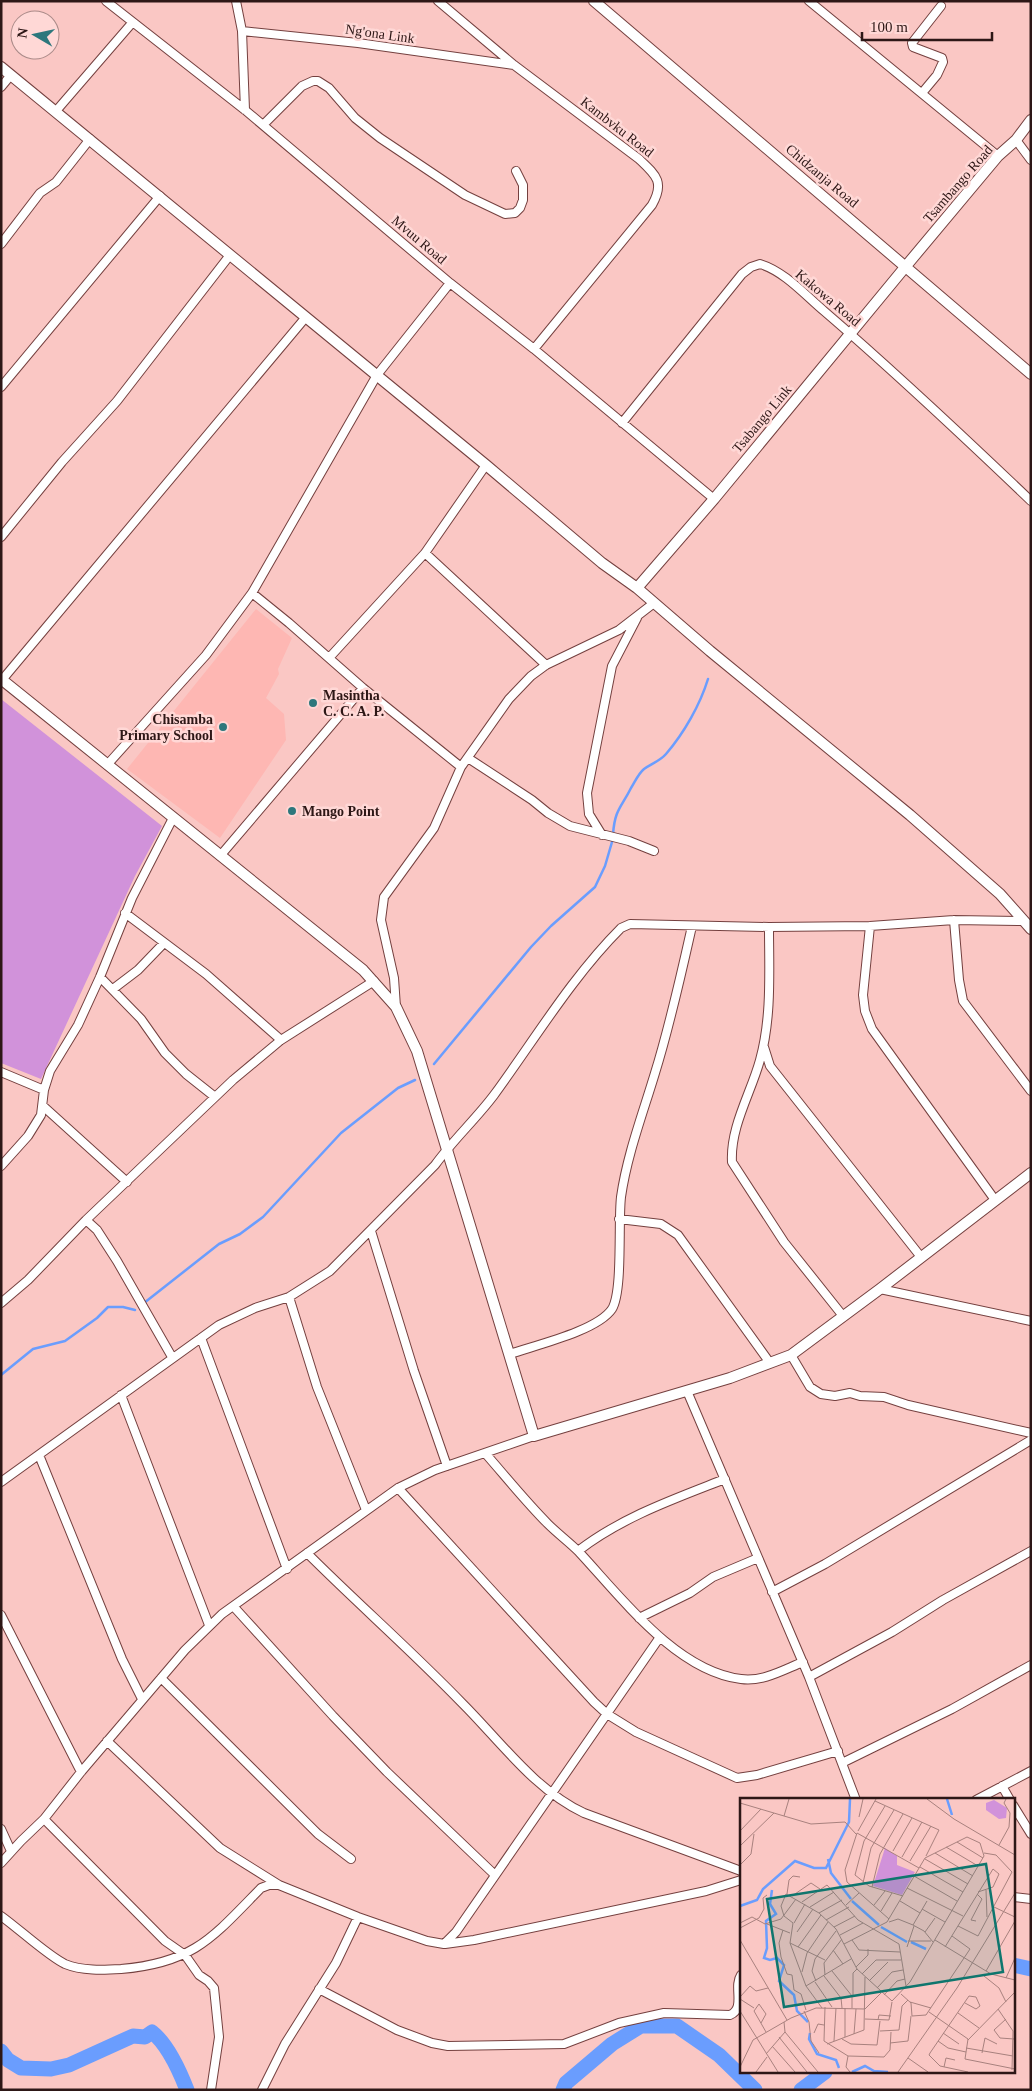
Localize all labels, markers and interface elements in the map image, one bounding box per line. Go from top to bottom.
north arrow [10,10,60,60]
scale bar [862,10,992,42]
text: 100 m [870,19,908,35]
street label: Ng'ona Link [344,22,416,46]
text: N [14,27,31,39]
street label: Kambvku Road [578,94,656,160]
street label: Chidzanja Road [783,141,861,211]
street label: Tsambango Road [920,142,996,226]
street label: Mvuu Road [389,213,449,267]
street label: Kakowa Road [793,267,863,329]
street label: Tsabango Link [729,382,795,456]
place label: Masintha C. C. A. P. [323,688,384,719]
marker: Masintha C. C. A. P. [307,697,319,709]
place label: Chisamba Primary School [119,712,213,743]
marker: Chisamba Primary School [217,721,229,733]
place label: Mango Point [302,804,380,819]
marker: Mango Point [286,805,298,817]
inset map [740,1798,1014,2074]

